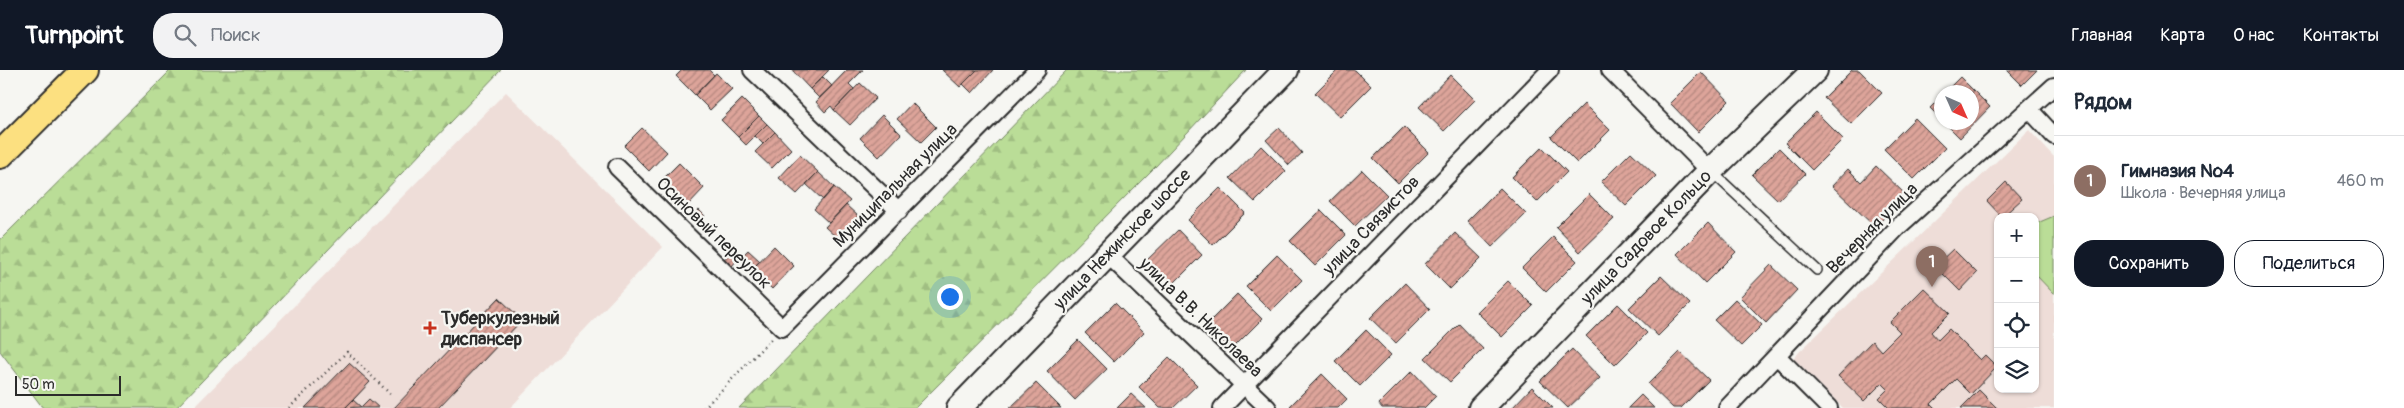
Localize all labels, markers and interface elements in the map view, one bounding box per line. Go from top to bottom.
search box [153,13,503,58]
text: Turnpoint [25,21,123,50]
icon: search [171,21,199,49]
text: Поиск [211,23,261,47]
text: Главная [2071,24,2132,47]
text: Карта [2160,24,2205,47]
text: О нас [2233,24,2275,47]
text: Контакты [2303,24,2379,47]
north arrow [1934,85,1979,130]
text: Рядом [2074,89,2132,116]
street label: Муниципальная улица [828,118,962,252]
text: Гимназия №4 [2121,159,2234,183]
street label: улица Нежинское шоссе [1048,164,1196,316]
street label: улица Садовое Кольцо [1575,165,1717,310]
street label: улица Связистов [1317,171,1425,281]
text: 1 [2087,171,2093,191]
text: 460 m [2337,171,2384,191]
street label: Осиновый переулок [651,172,776,294]
street label: Вечерняя улица [1822,178,1923,279]
text: Школа · Вечерняя улица [2121,183,2286,203]
map controls [1994,213,2039,393]
button: + [1994,213,2039,258]
button: Сохранить [2074,240,2224,287]
button: Поделиться [2234,240,2384,287]
pin: 1 [1916,246,1948,287]
street label: улица В.В. Николаева [1133,252,1267,382]
button: − [1994,258,2039,303]
your location [937,284,963,310]
button: locate [1994,303,2039,348]
place label: Туберкулезный диспансер [440,307,560,351]
marker: Туберкулезный диспансер [423,321,437,335]
button: layers [1994,348,2039,393]
scale bar [15,373,121,396]
text: 50 m [22,376,55,393]

